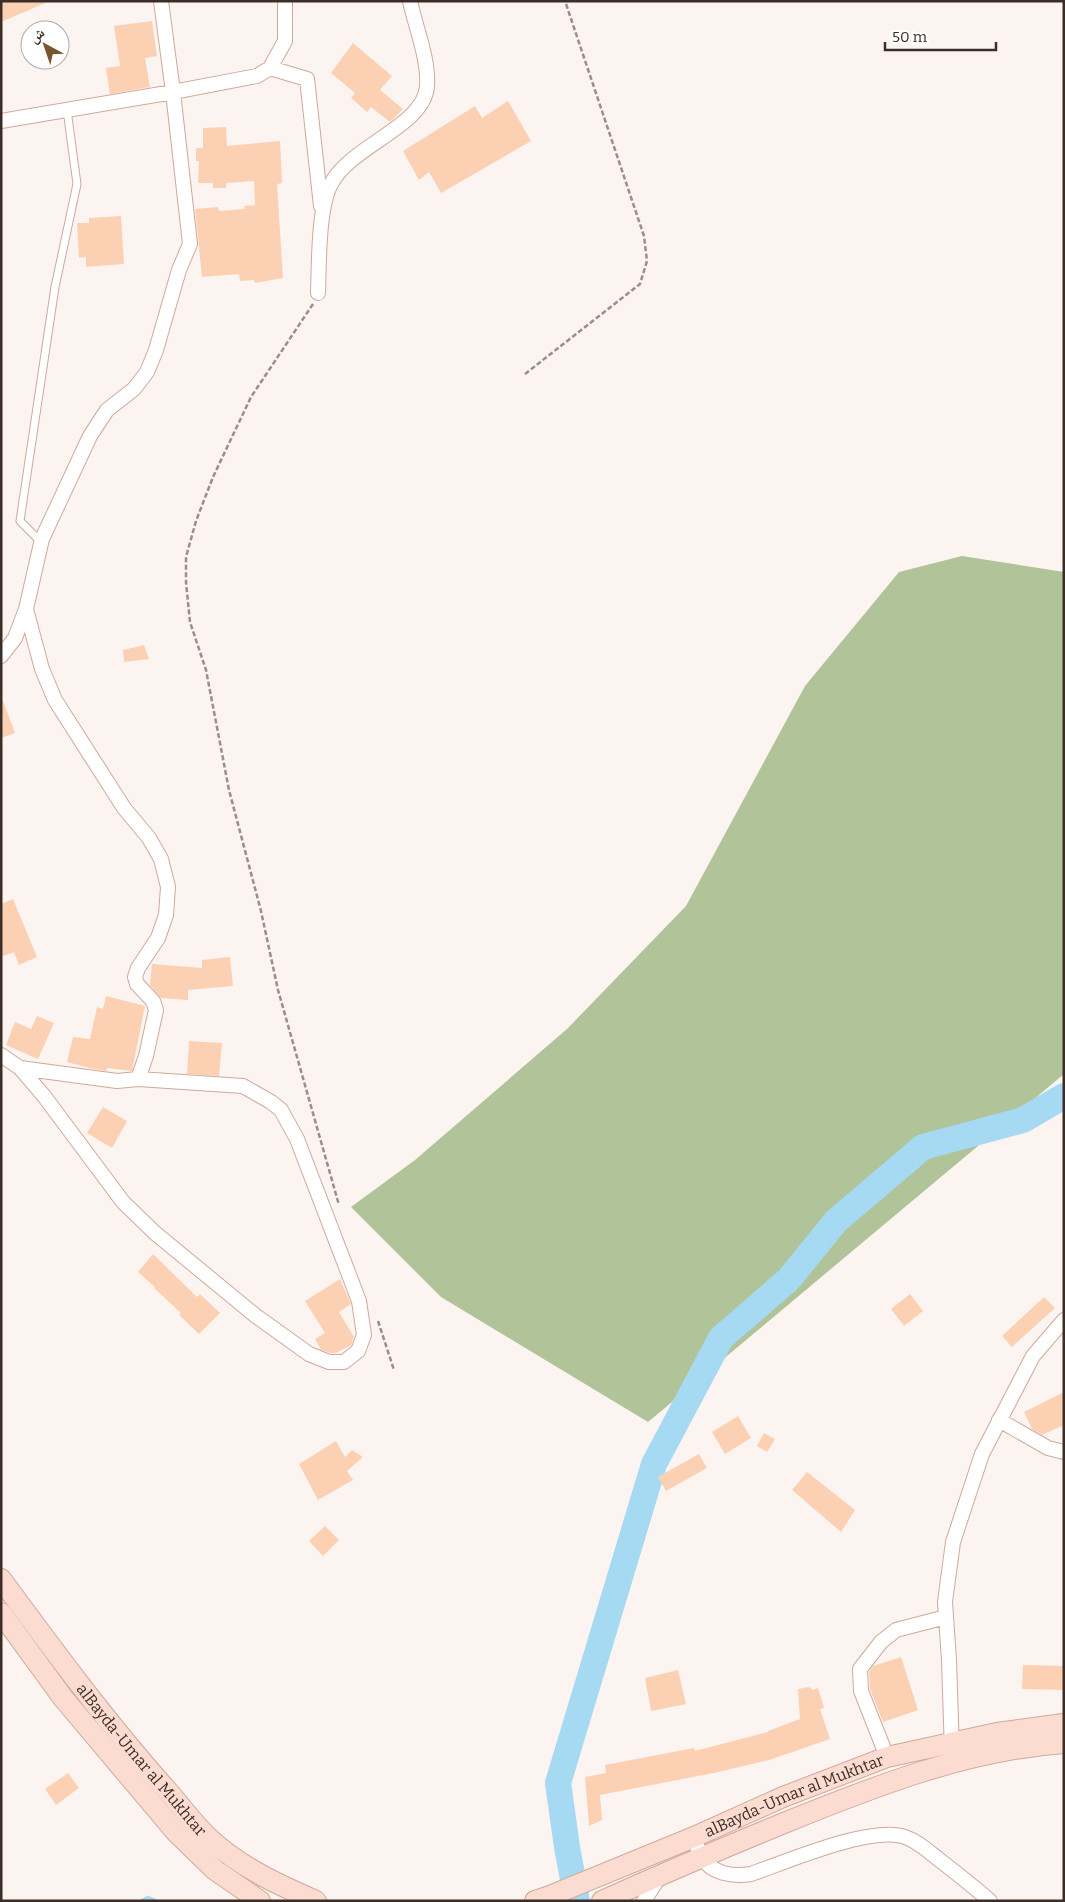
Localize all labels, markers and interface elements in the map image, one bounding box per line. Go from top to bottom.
north arrow [20,20,70,70]
scale bar [885,20,996,52]
text: ش [26,24,48,47]
text: 50 m [892,28,928,46]
street label: alBayda-Umar al Mukhtar [73,1680,211,1840]
street label: alBayda-Umar al Mukhtar [701,1750,886,1841]

